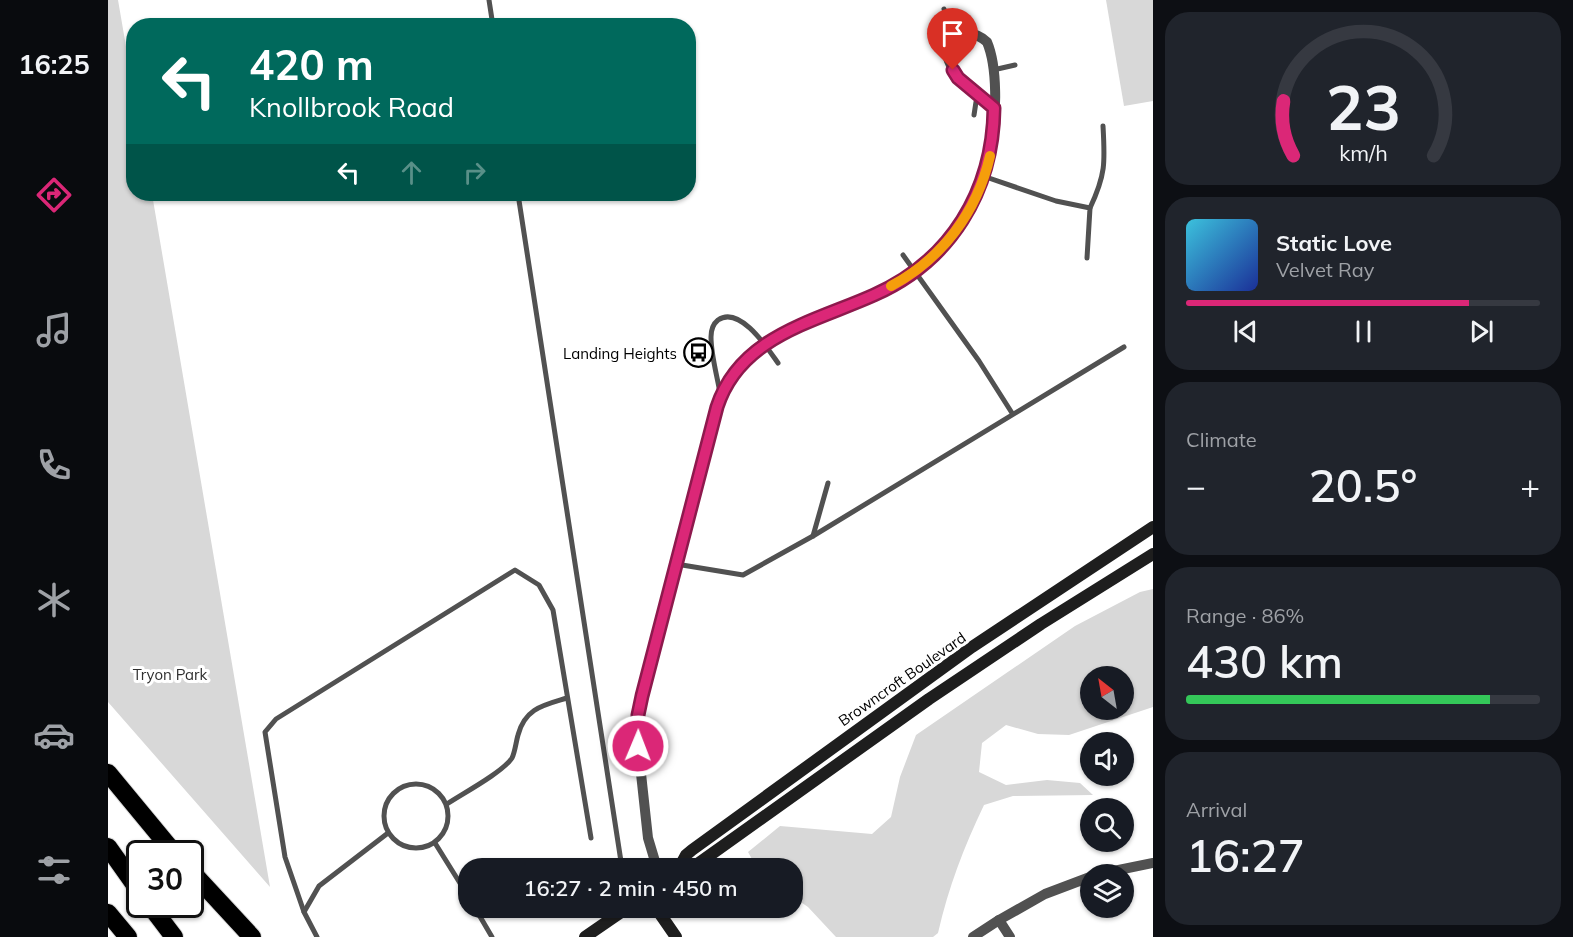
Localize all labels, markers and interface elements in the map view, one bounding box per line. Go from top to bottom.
pin [927,8,978,70]
icon: arrive [936,17,969,50]
text: 420 m [249,38,374,91]
icon: left [150,42,228,120]
text: 16:25 [18,47,90,81]
text: 23 [1326,67,1400,146]
text: Knollbrook Road [249,90,454,124]
text: km/h [1339,139,1387,166]
icon: left [332,156,365,189]
icon: ahead [395,156,428,189]
icon: right [458,156,491,189]
icon: directions [33,174,75,216]
text: Static Love [1276,229,1392,257]
text: Velvet Ray [1276,257,1374,282]
icon: music [33,309,75,351]
icon: previous [1229,315,1262,348]
icon: pause [1347,315,1380,348]
icon: next [1465,315,1498,348]
bus stop icon: Landing Heights [682,337,714,369]
place label: Landing Heights [563,344,677,363]
text: Climate [1186,427,1257,452]
icon: phone [33,444,75,486]
text: 20.5° [1309,457,1417,513]
text: − [1186,465,1206,506]
text: + [1520,465,1540,506]
icon: climate [33,579,75,621]
text: Range · 86% [1186,603,1304,628]
street label: Browncroft Boulevard [835,628,969,730]
text: 430 km [1186,633,1343,689]
park label: Tryon Park [133,665,208,684]
north arrow [1080,666,1134,720]
map controls [1080,666,1134,918]
icon: car [33,714,75,756]
position arrow [606,714,670,778]
button: sound [1080,732,1134,786]
text: Arrival [1186,797,1247,822]
button: search [1080,798,1134,852]
text: 16:27 [1186,827,1305,883]
speed limit sign: 30 [126,840,204,918]
icon: filters [33,849,75,891]
button: layers [1080,864,1134,918]
text: 16:27 · 2 min · 450 m [523,874,738,902]

